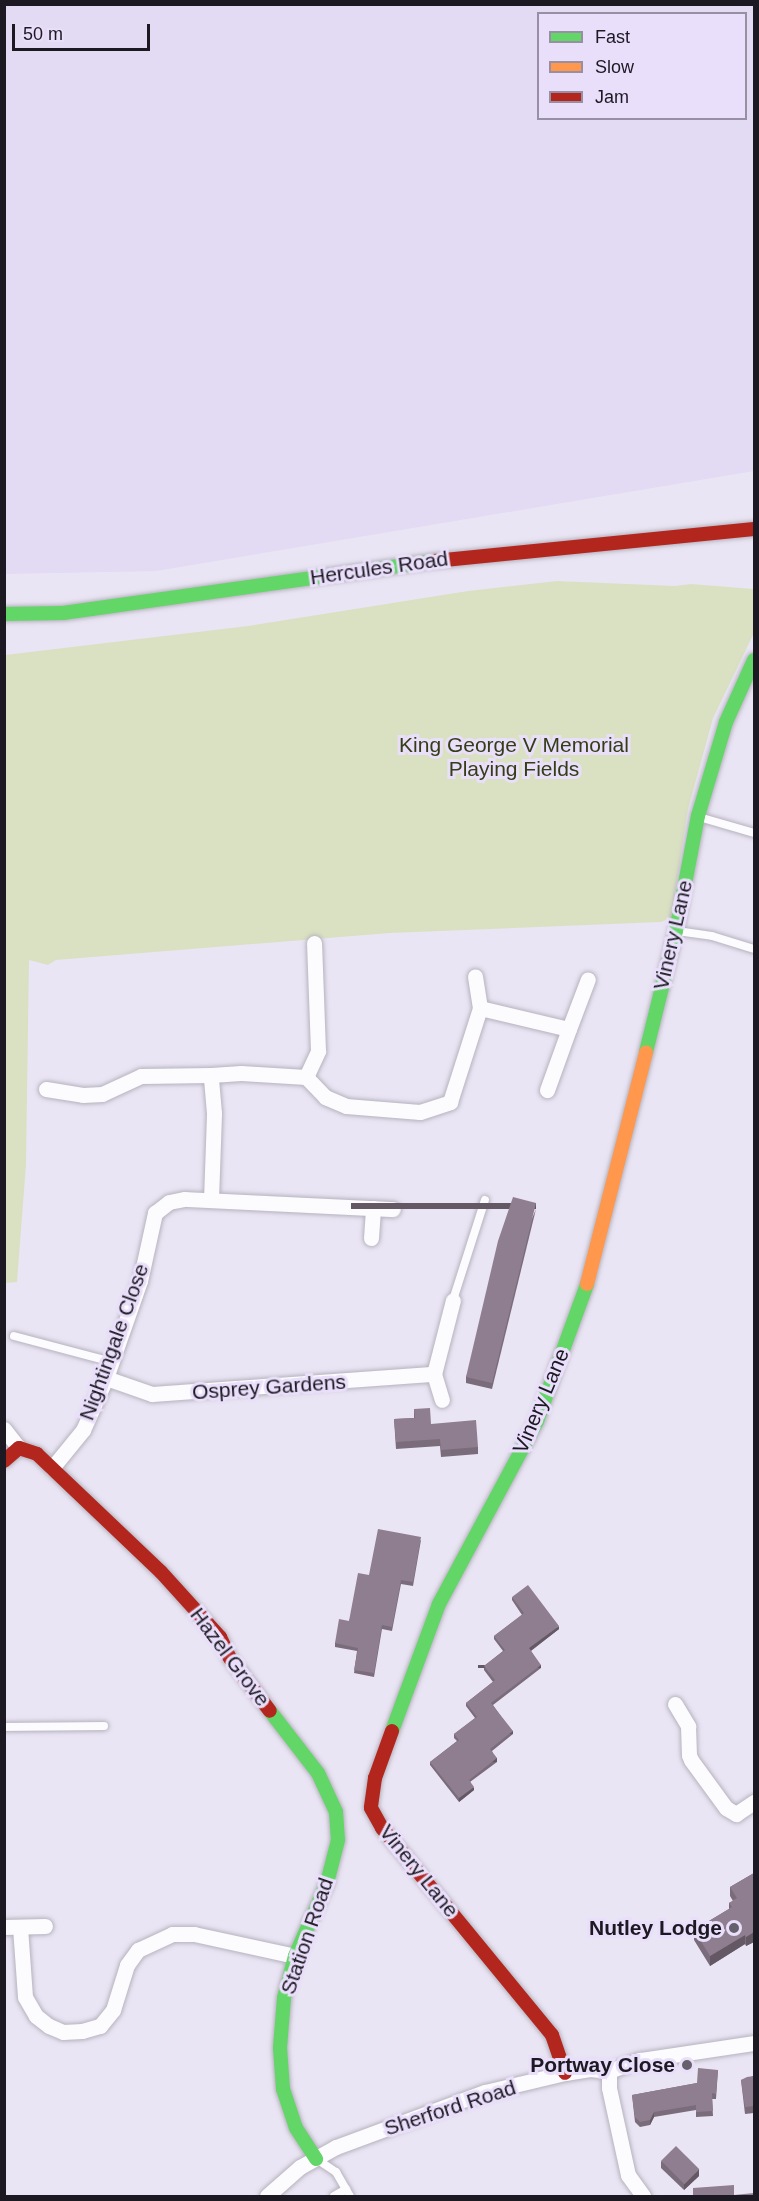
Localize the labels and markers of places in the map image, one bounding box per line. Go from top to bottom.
place label: Nutley Lodge [589,1915,722,1941]
marker: Nutley Lodge [727,1921,741,1935]
place label: Portway Close [530,2052,675,2078]
marker: Portway Close [680,2058,694,2072]

